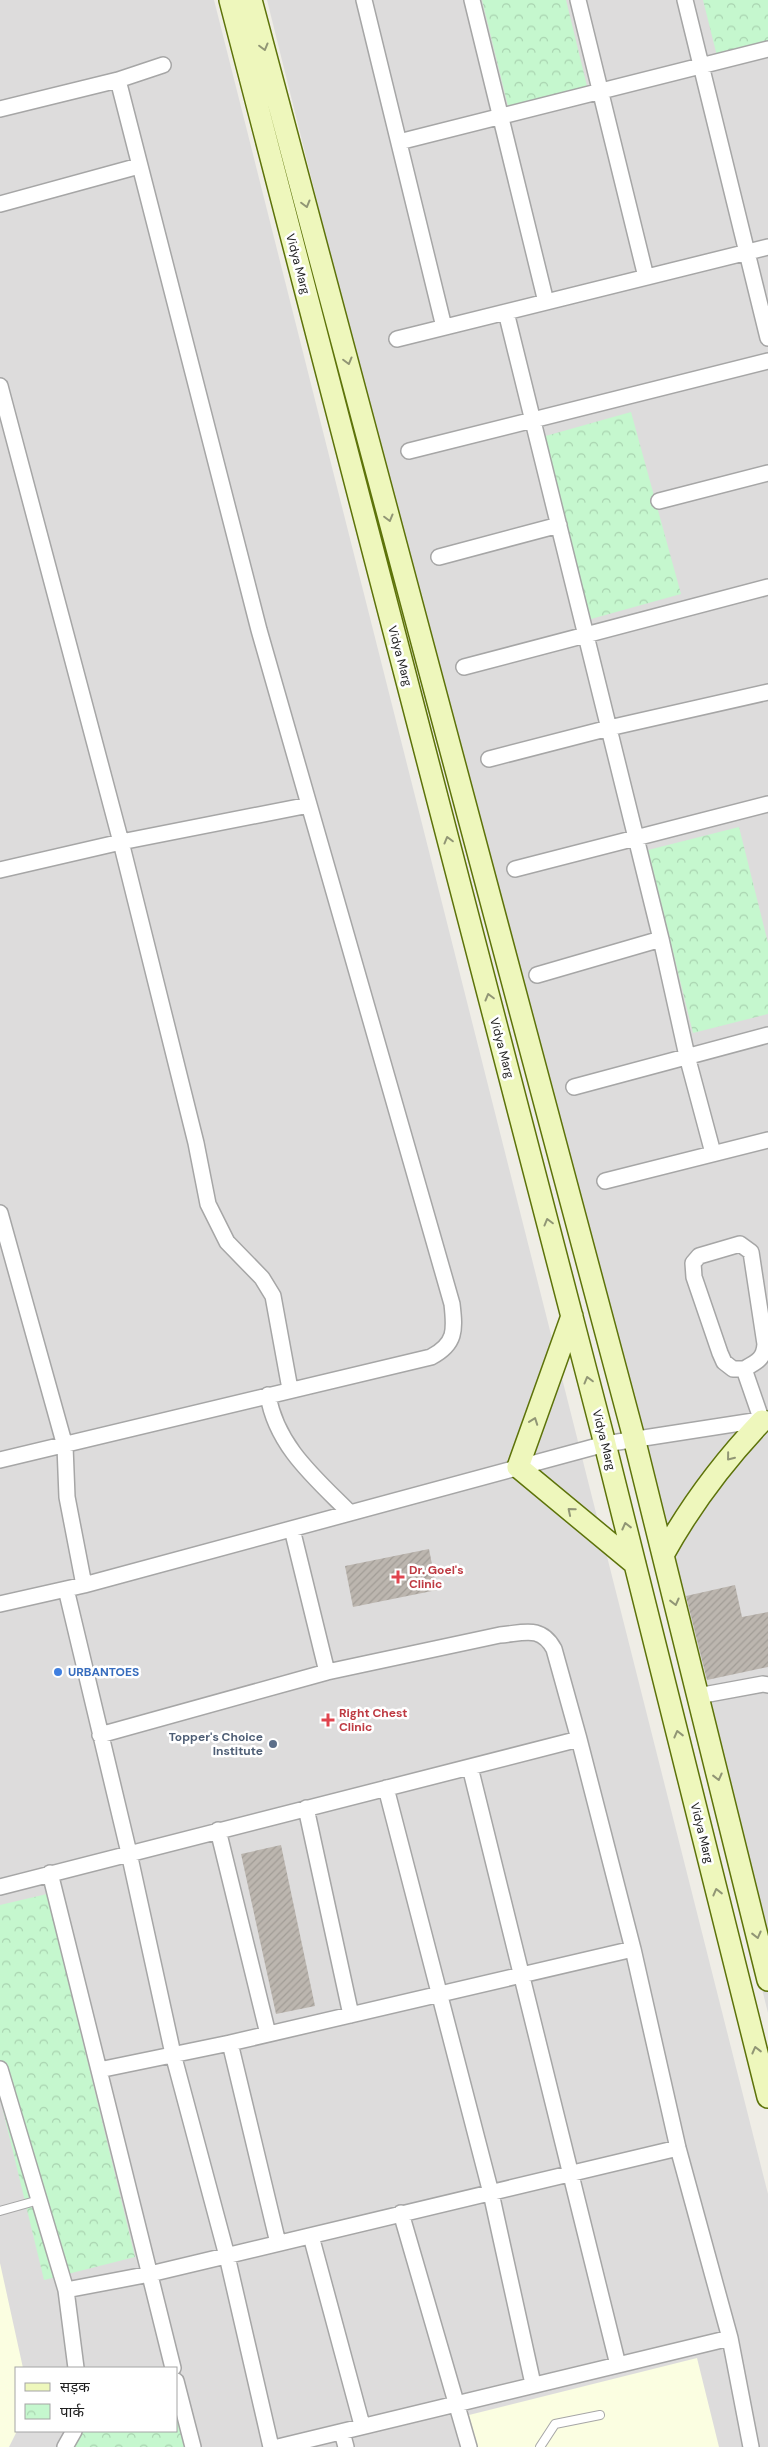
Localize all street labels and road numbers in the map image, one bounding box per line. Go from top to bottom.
street label: Vidya Marg [282,232,314,296]
street label: Vidya Marg [384,624,416,688]
street label: Vidya Marg [486,1016,518,1080]
street label: Vidya Marg [589,1408,619,1472]
street label: Vidya Marg [687,1801,717,1865]

